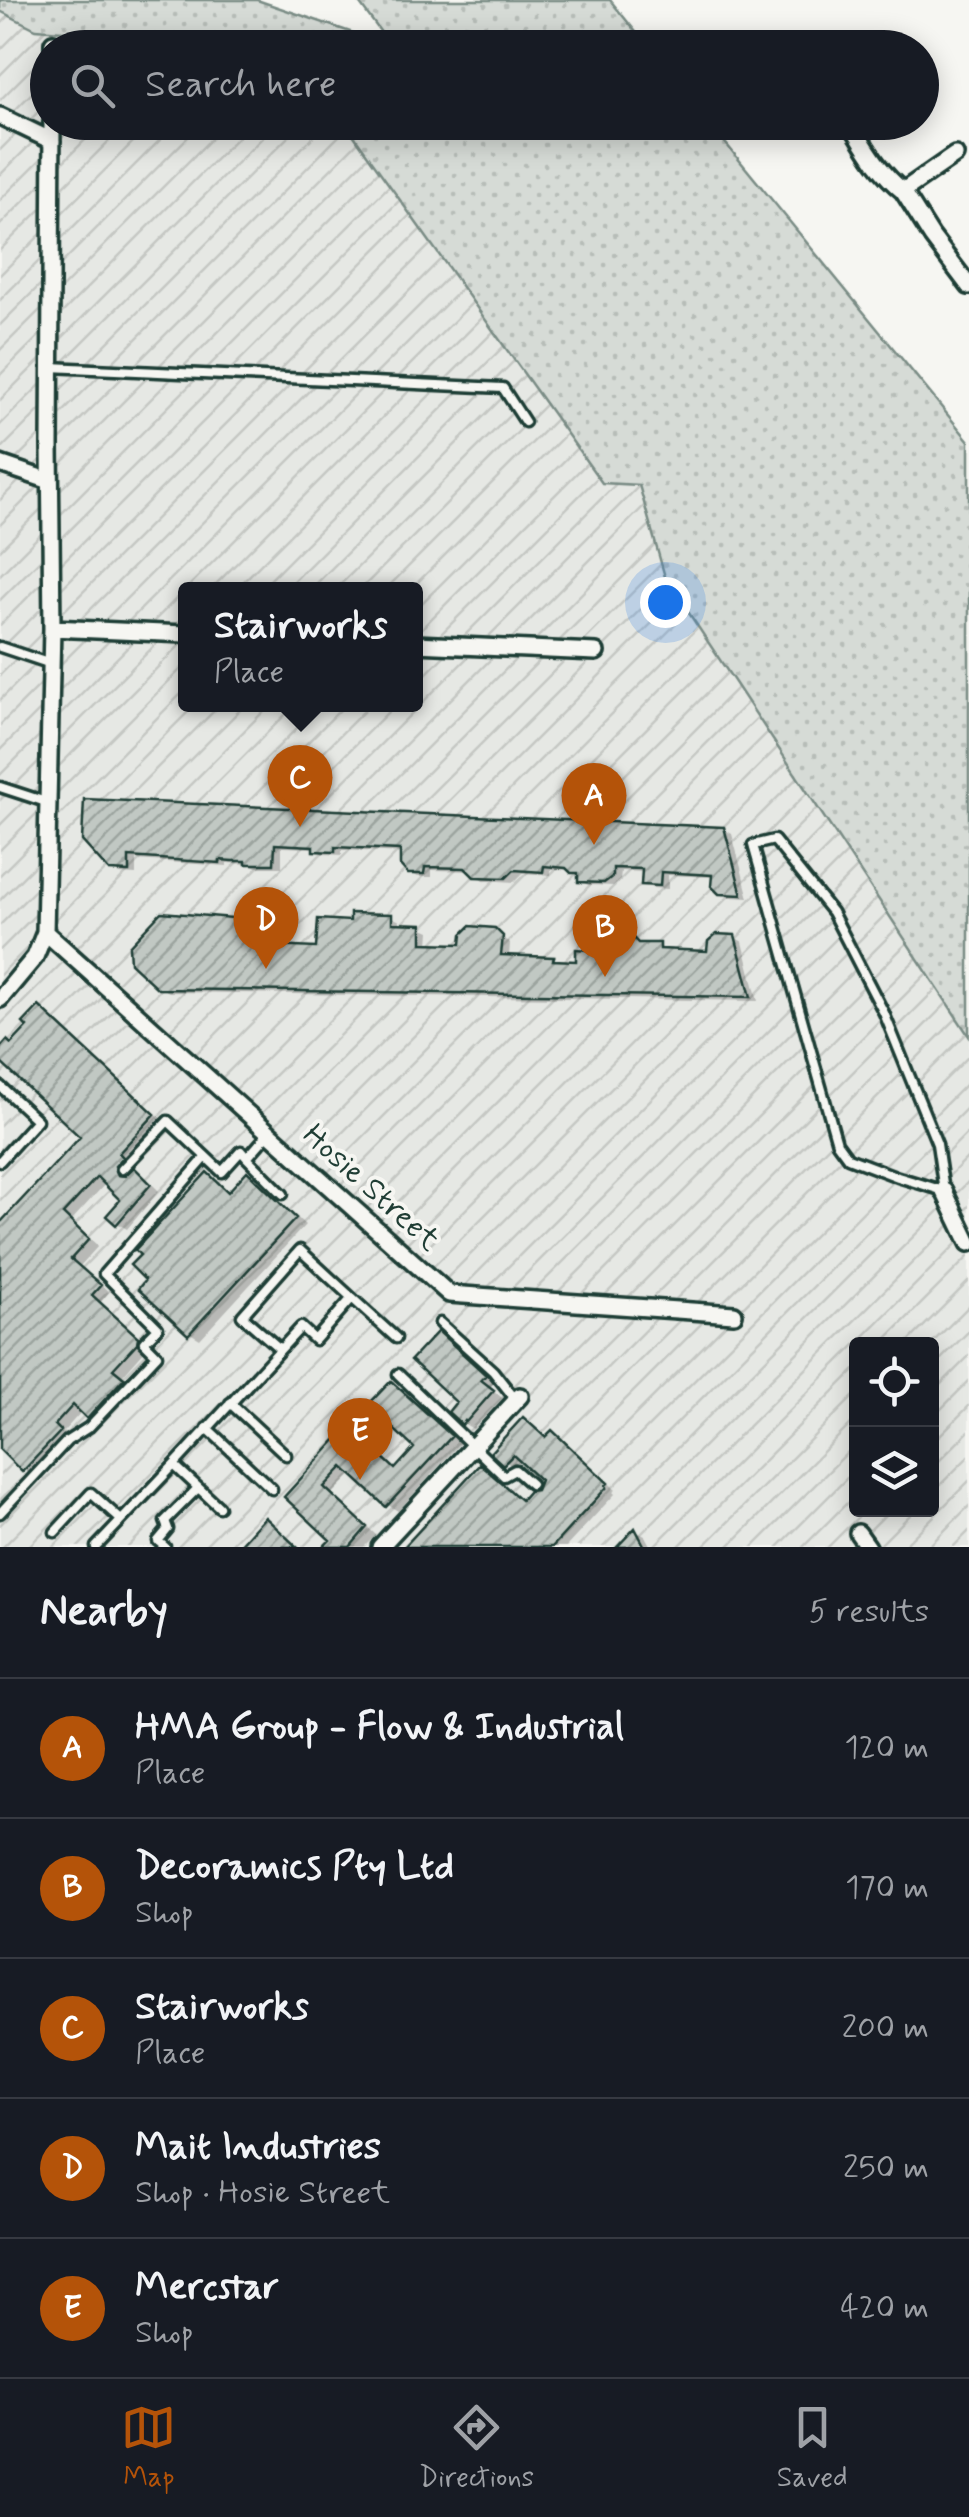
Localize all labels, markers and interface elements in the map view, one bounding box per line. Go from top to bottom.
search box [30,30,939,140]
icon: search [65,58,120,113]
text: Search here [145,61,336,110]
your location [640,577,691,628]
popup [178,582,423,712]
text: Stairworks [214,602,387,651]
text: Place [214,651,284,693]
pin: C [268,744,332,827]
pin: A [562,762,626,845]
pin: D [234,886,298,969]
pin: B [572,894,638,977]
street label: Hosie Street [293,1115,449,1261]
map controls [849,1337,939,1517]
button: locate [849,1337,939,1427]
pin: E [328,1398,392,1480]
button: layers [849,1427,939,1517]
text: Nearby [40,1585,168,1640]
text: 5 results [809,1591,929,1633]
text: HMA Group - Flow & Industrial [135,1703,624,1752]
text: A [62,1727,83,1769]
text: 120 m [844,1727,929,1769]
text: Place [135,1752,205,1794]
text: Decoramics Pty Ltd [135,1843,454,1892]
text: B [62,1867,83,1909]
text: 170 m [845,1867,929,1909]
text: Shop [135,1892,194,1934]
text: Stairworks [135,1983,309,2032]
text: C [61,2007,84,2049]
text: 200 m [842,2007,929,2049]
text: Place [135,2032,205,2074]
text: Mait Industries [135,2123,381,2172]
text: D [61,2147,84,2189]
text: 250 m [843,2147,929,2189]
text: Shop · Hosie Street [135,2172,390,2214]
text: Mercstar [135,2263,279,2312]
text: E [63,2287,82,2329]
text: 420 m [840,2287,929,2329]
text: Shop [135,2312,194,2354]
tab: Map [121,2400,176,2497]
tab: Directions [419,2400,534,2497]
tab: Saved [777,2400,848,2497]

